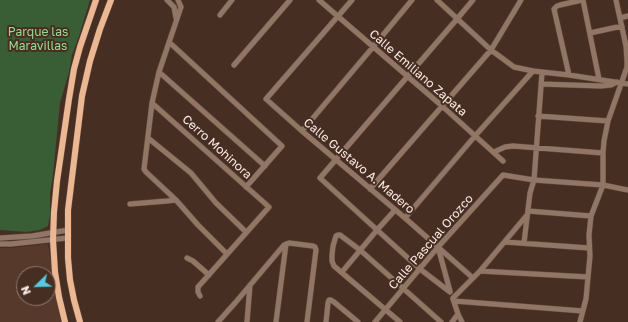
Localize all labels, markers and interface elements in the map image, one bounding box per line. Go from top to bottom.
park label: Parque las Maravillas [8,25,68,53]
street label: Calle Emiliano Zapata [366,27,470,119]
street label: Cerro Mohinora [179,112,255,182]
street label: Calle Gustavo A. Madero [301,115,417,217]
street label: Calle Pascual Orozco [386,192,476,292]
north arrow [16,266,56,306]
text: N [18,284,33,297]

